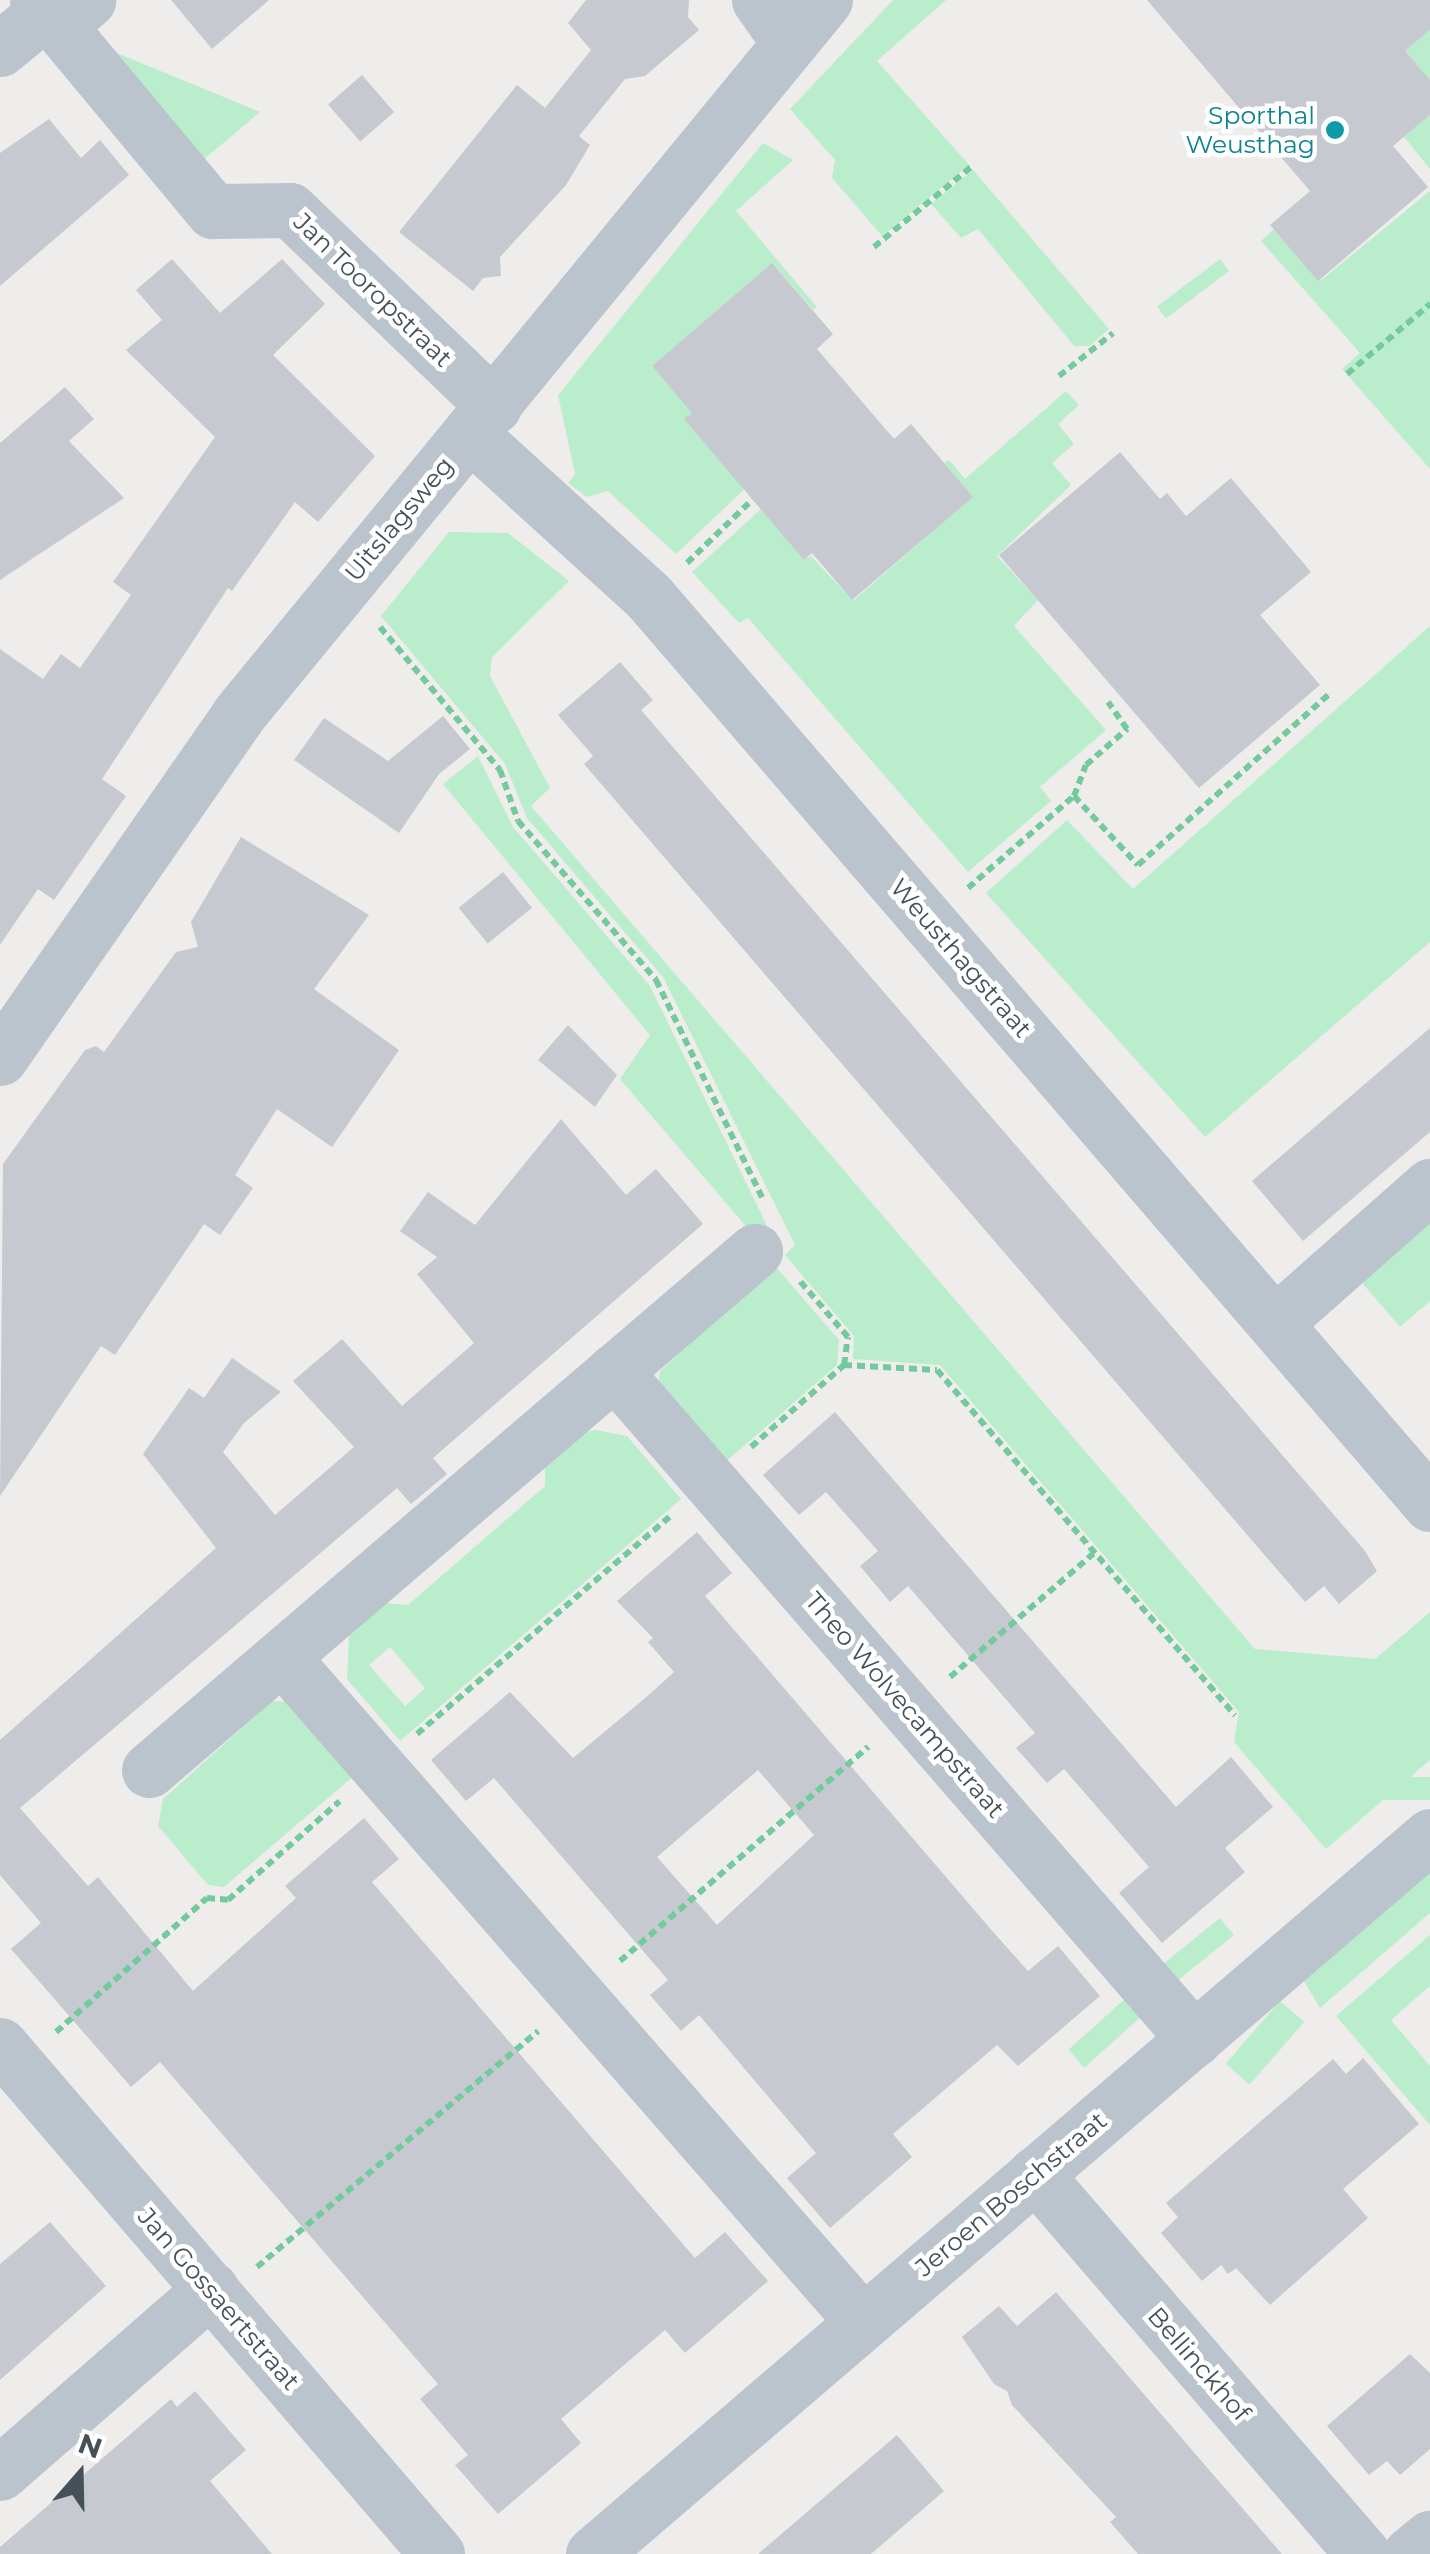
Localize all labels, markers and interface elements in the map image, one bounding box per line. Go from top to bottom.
place label: Sporthal Weusthag [1186,101,1315,160]
marker: Sporthal Weusthag [1324,119,1346,141]
street label: Jan Tooropstraat [288,207,458,373]
street label: Uitslagsweg [338,451,460,587]
street label: Weusthagstraat [884,873,1038,1043]
street label: Theo Wolvecampstraat [799,1586,1011,1824]
street label: Jeroen Boschstraat [909,2105,1113,2283]
street label: Jan Gossaertstraat [132,2202,306,2396]
street label: Bellinckhof [1141,2301,1257,2427]
north arrow [30,2424,130,2524]
text: N [74,2426,107,2466]

